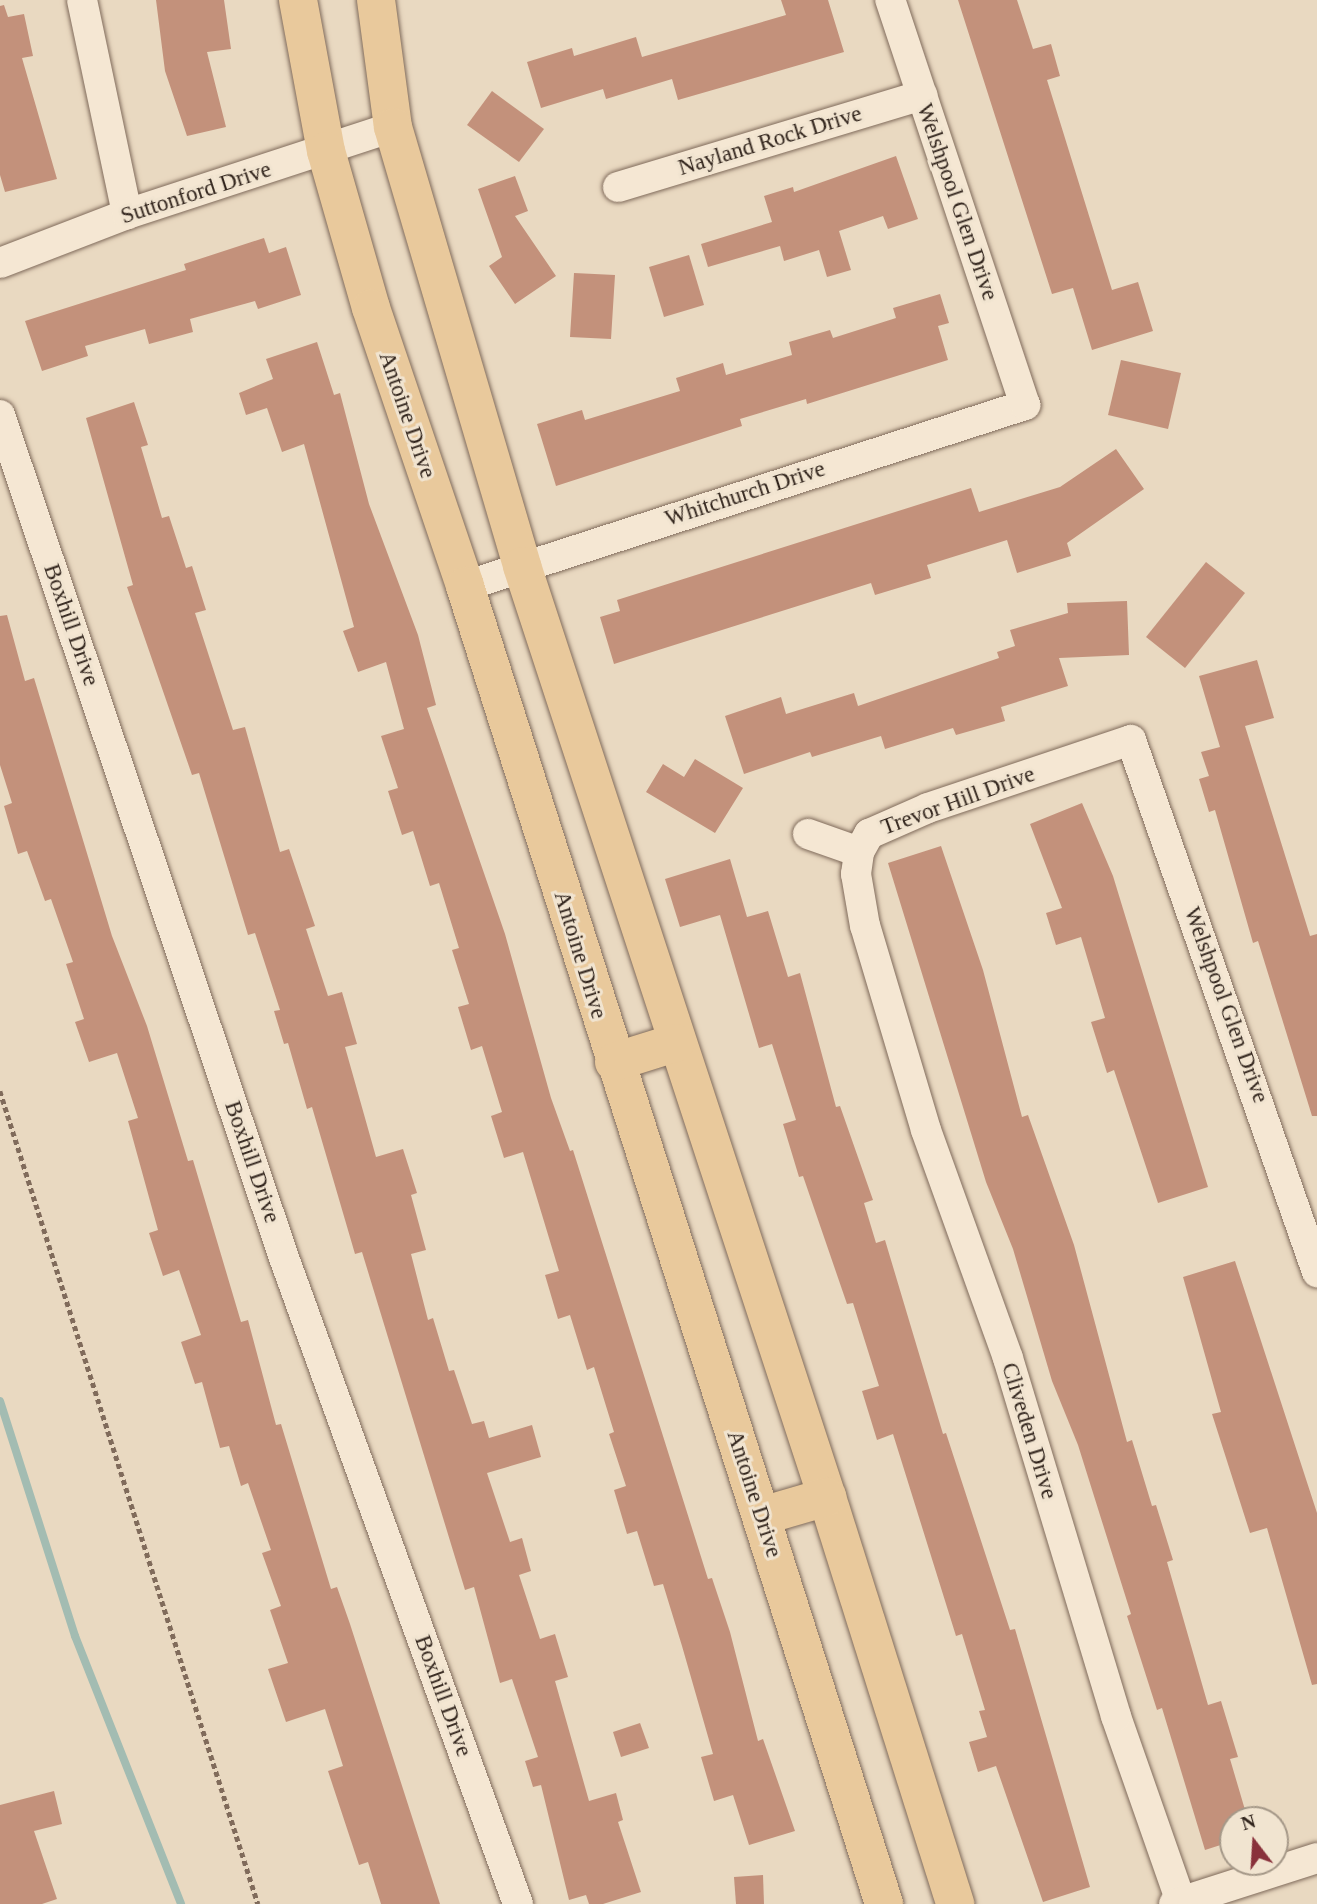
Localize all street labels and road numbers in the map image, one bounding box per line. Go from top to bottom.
street label: Nayland Rock Drive [675,100,865,182]
street label: Welshpool Glen Drive [910,100,1004,304]
street label: Suttonford Drive [117,156,275,230]
street label: Antoine Drive [372,348,442,482]
street label: Whitchurch Drive [661,455,829,533]
street label: Boxhill Drive [37,560,105,690]
street label: Trevor Hill Drive [877,760,1039,842]
street label: Antoine Drive [547,888,613,1022]
street label: Welshpool Glen Drive [1178,903,1274,1107]
street label: Boxhill Drive [218,1097,286,1227]
street label: Cliveden Drive [995,1359,1063,1503]
street label: Antoine Drive [720,1427,788,1561]
street label: Boxhill Drive [408,1632,478,1760]

